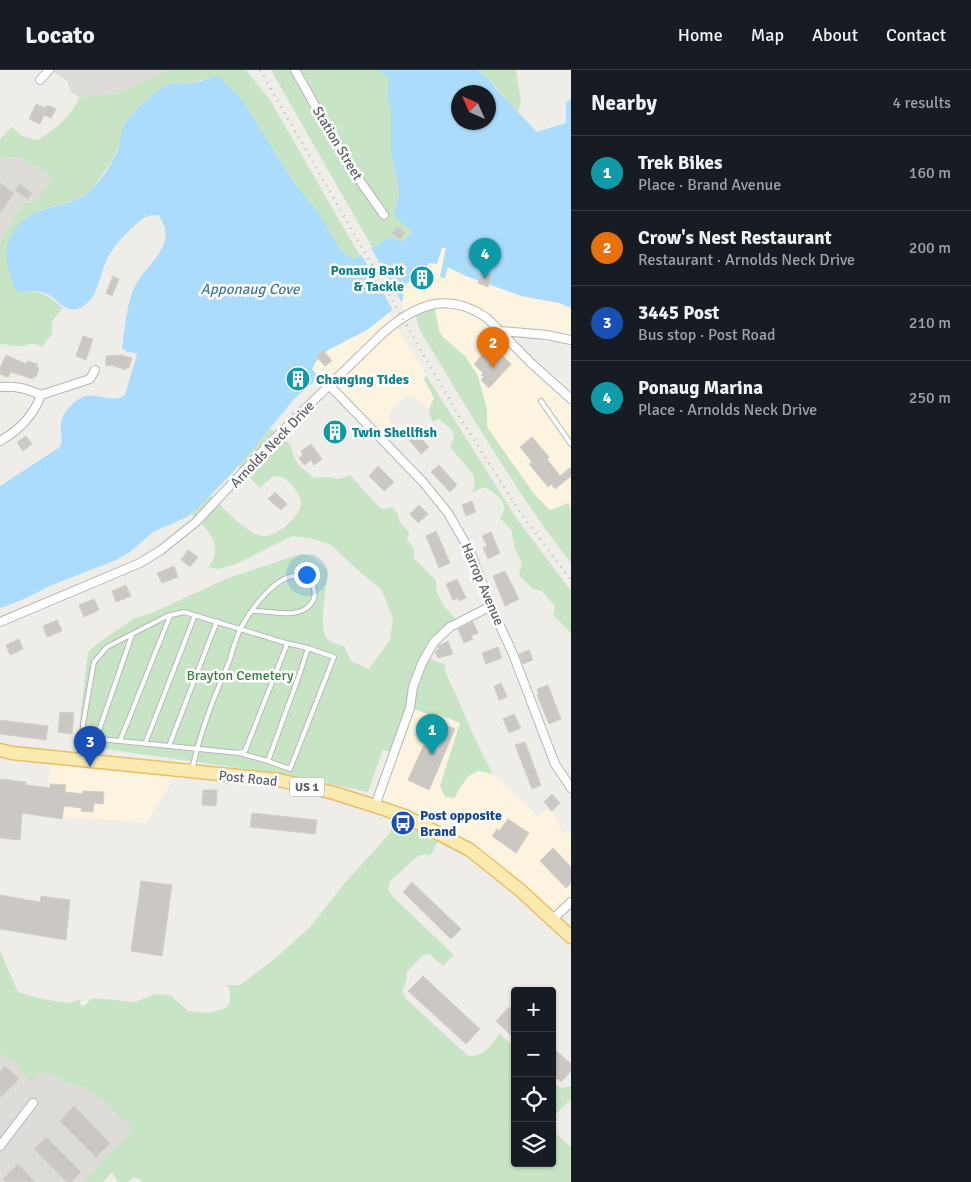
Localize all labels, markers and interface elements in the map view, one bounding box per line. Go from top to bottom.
text: Locato [25,20,95,50]
text: Home [678,24,723,46]
text: Map [751,24,784,46]
text: About [812,24,858,46]
text: Contact [886,24,946,46]
north arrow [451,85,496,130]
text: Nearby [591,90,657,116]
text: 4 results [892,93,951,113]
street label: Station Street [309,103,366,183]
text: Trek Bikes [638,151,722,175]
text: 1 [603,163,611,183]
text: 160 m [909,163,951,183]
text: Place · Brand Avenue [638,175,781,195]
text: Crow's Nest Restaurant [638,226,832,250]
pin: 4 [469,238,501,279]
text: 2 [603,238,611,258]
text: 200 m [909,238,951,258]
text: Restaurant · Arnolds Neck Drive [638,250,855,270]
place label: Ponaug Bait & Tackle [330,262,405,295]
building icon: Ponaug Bait & Tackle [409,265,435,291]
water label: Apponaug Cove [201,280,301,298]
text: 3445 Post [638,301,719,325]
text: 3 [603,313,611,333]
text: 210 m [909,313,951,333]
text: Bus stop · Post Road [638,325,775,345]
pin: 2 [477,327,509,368]
building icon: Changing Tides [285,366,311,392]
place label: Changing Tides [316,371,409,388]
text: Ponaug Marina [638,376,763,400]
text: 4 [603,388,611,408]
text: 250 m [909,388,951,408]
street label: Arnolds Neck Drive [227,398,318,491]
text: Place · Arnolds Neck Drive [638,400,817,420]
building icon: Twin Shellfish [322,419,348,445]
place label: Twin Shellfish [352,424,437,441]
street label: Harrop Avenue [457,540,508,628]
your location [294,562,320,588]
park label: Brayton Cemetery [186,667,294,684]
pin: 1 [416,714,448,755]
pin: 3 [74,726,106,767]
street label: Post Road [218,767,278,790]
road number: US 1 [290,778,324,796]
place label: Post opposite Brand [420,807,502,840]
bus stop icon: Post opposite Brand [390,810,416,836]
map controls [511,987,556,1167]
button: + [511,987,556,1032]
button: − [511,1032,556,1077]
button: locate [511,1077,556,1122]
button: layers [511,1122,556,1167]

